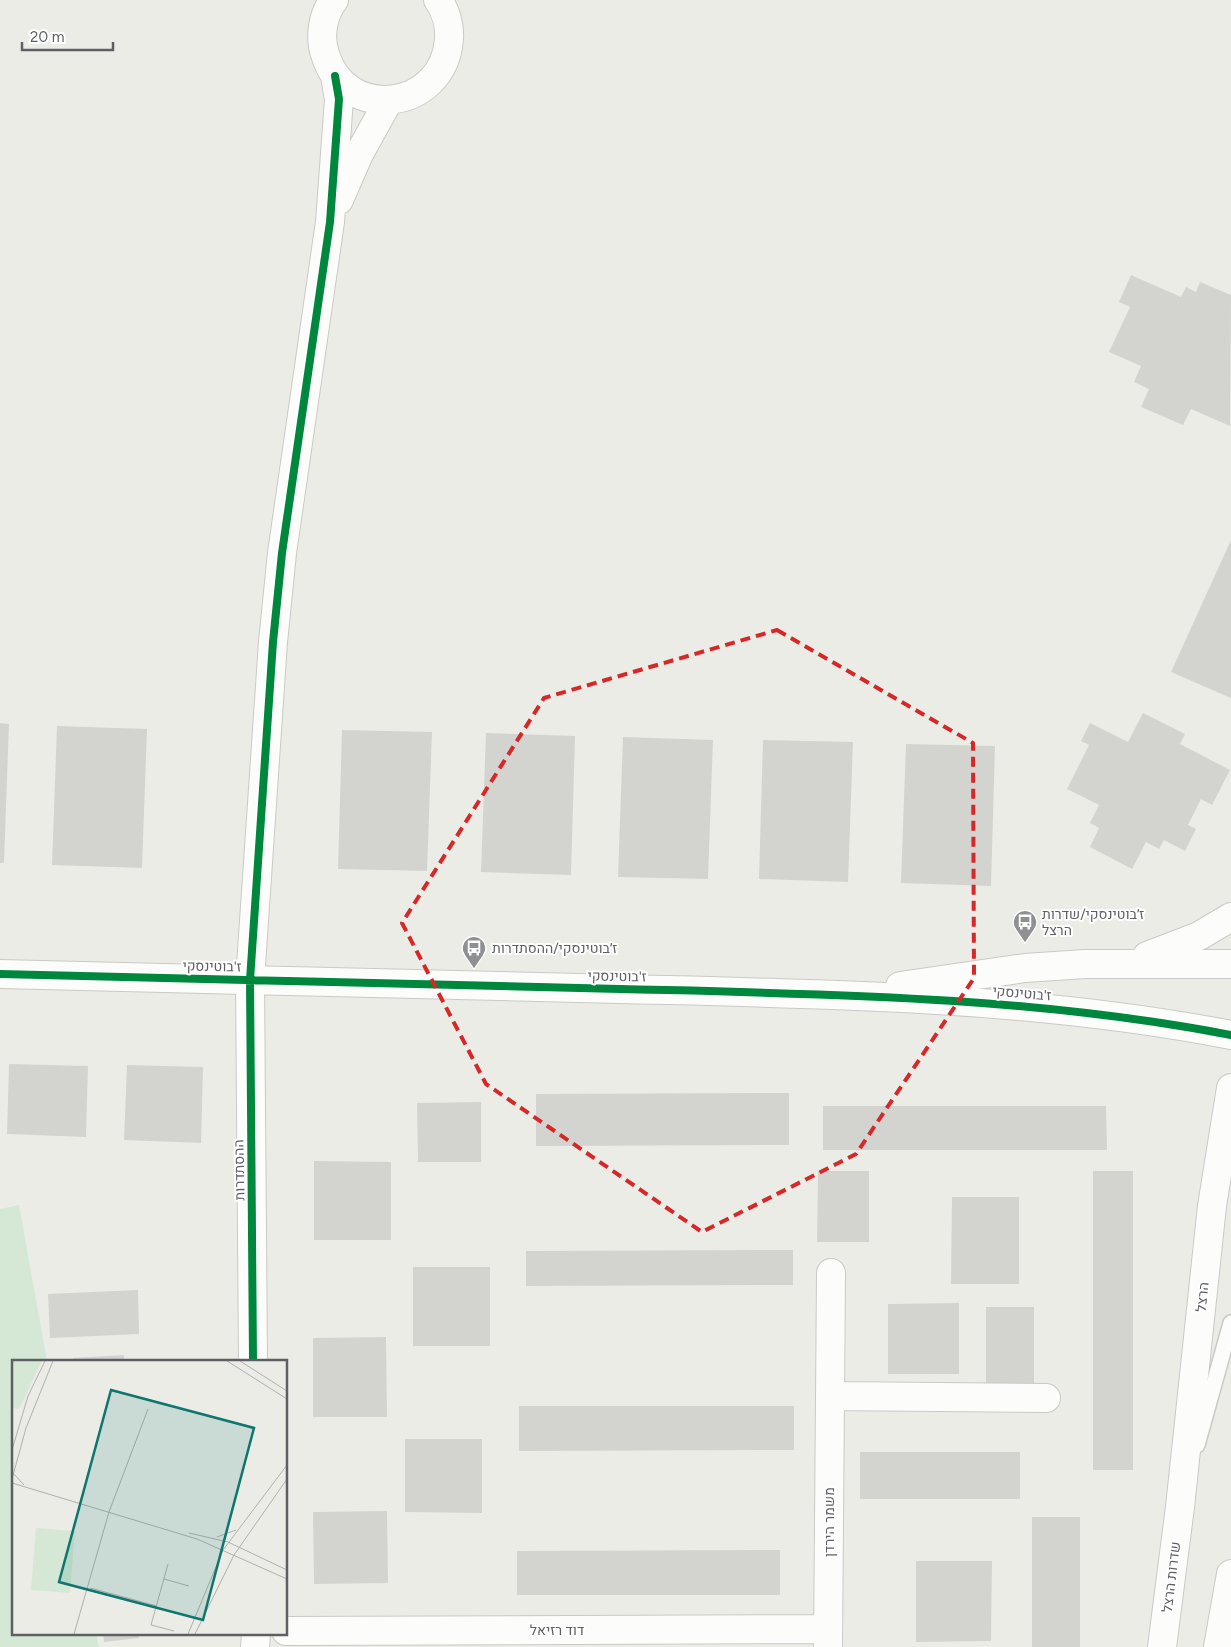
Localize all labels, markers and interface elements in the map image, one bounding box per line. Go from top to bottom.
scale bar [22,20,114,52]
text: 20 m [30,28,64,46]
place label: ז׳בוטינסקי/שדרות הרצל [1042,906,1144,939]
bus stop icon: ז׳בוטינסקי/שדרות הרצל [1012,909,1038,943]
bus stop icon: ז׳בוטינסקי/ההסתדרות [461,935,487,969]
place label: ז׳בוטינסקי/ההסתדרות [492,940,617,957]
street label: ז'בוטינסקי [182,957,242,976]
street label: ז'בוטינסקי [587,967,647,986]
street label: ז'בוטינסקי [992,982,1052,1005]
street label: ההסתדרות [230,1139,249,1201]
street label: הרצל [1192,1281,1213,1313]
inset map [12,1360,288,1634]
street label: משמר הירדן [821,1487,838,1557]
street label: שדרות הרצל [1159,1541,1184,1614]
street label: דוד רזיאל [530,1622,584,1639]

